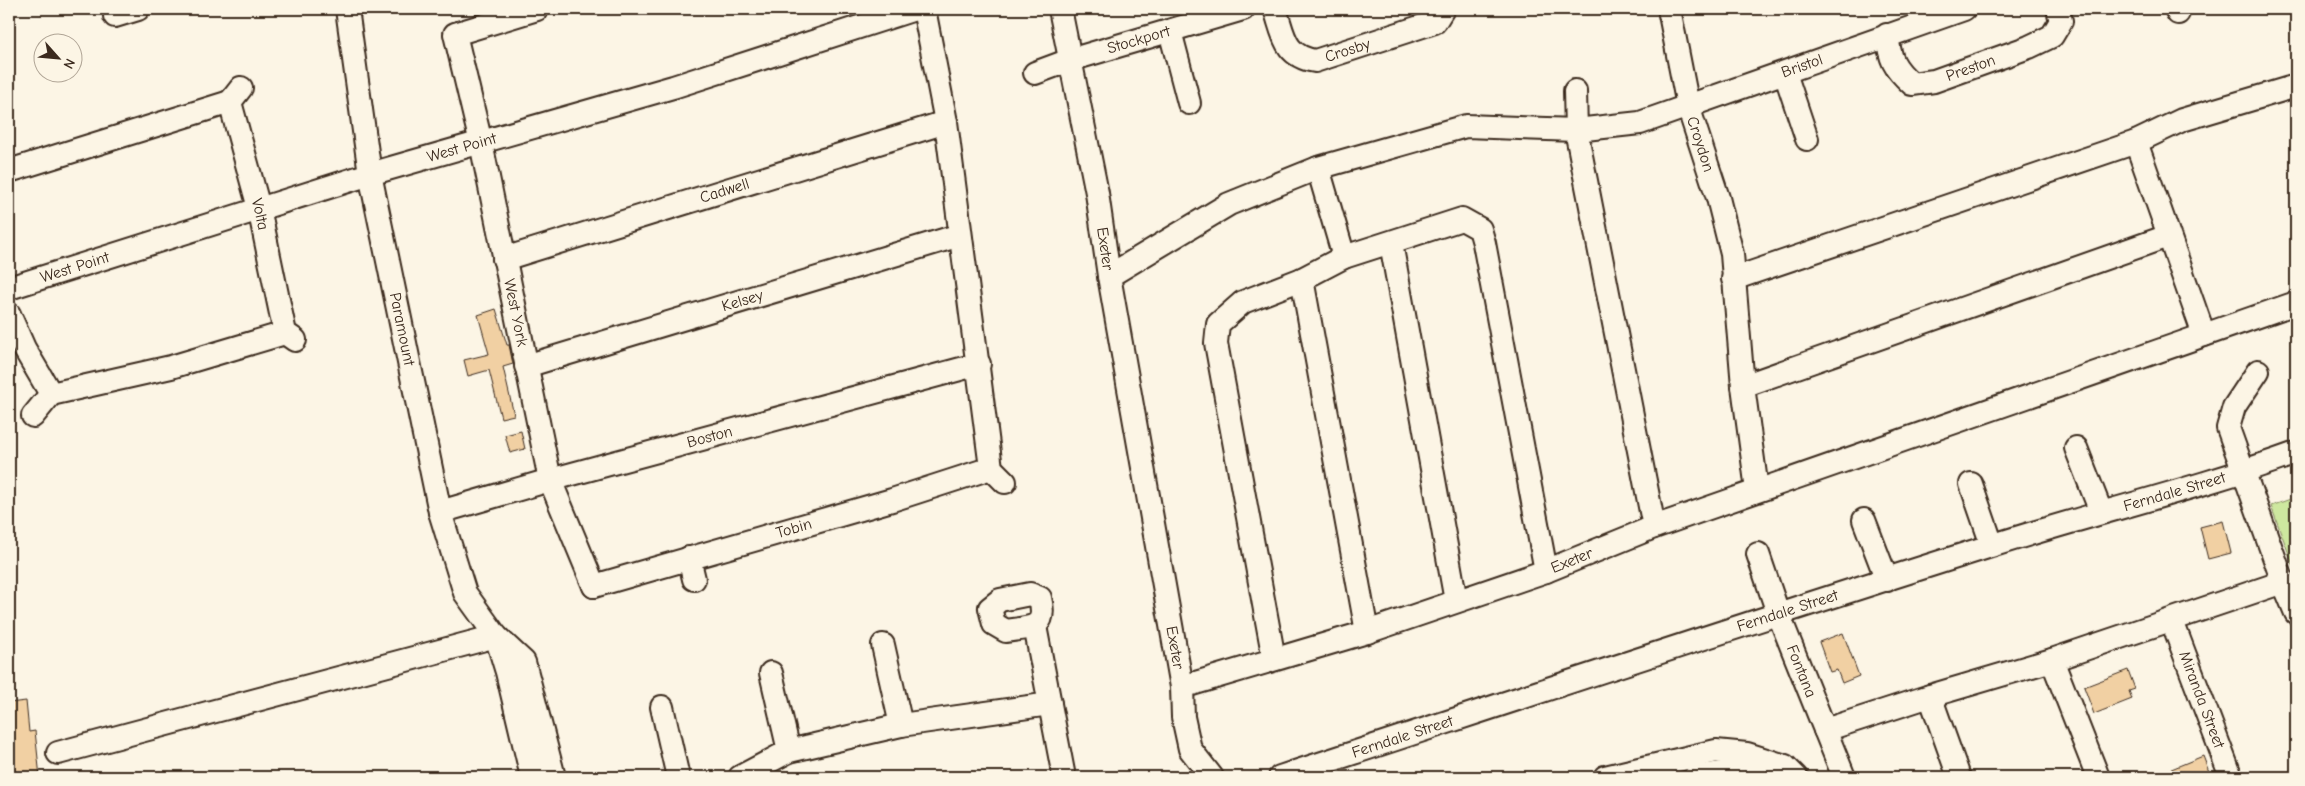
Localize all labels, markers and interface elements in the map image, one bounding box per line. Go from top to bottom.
street label: Stockport [1105,22,1173,58]
north arrow [32,32,82,82]
street label: Crosby [1323,34,1373,66]
street label: Bristol [1779,50,1825,82]
street label: Preston [1944,51,1998,85]
text: N [59,56,79,72]
street label: Croydon [1683,114,1718,174]
street label: West Point [425,129,499,166]
street label: Cadwell [698,174,752,207]
street label: Volta [248,196,272,232]
street label: Exeter [1093,226,1117,272]
street label: West Point [38,248,112,287]
street label: West York [500,277,531,348]
street label: Kelsey [720,286,766,315]
street label: Paramount [386,291,419,368]
street label: Boston [685,422,734,452]
street label: Ferndale Street [2122,468,2228,515]
street label: Tobin [774,515,814,542]
street label: Exeter [1548,544,1596,577]
street label: Ferndale Street [1735,586,1841,636]
street label: Exeter [1162,625,1188,671]
street label: Fontana [1783,642,1820,700]
street label: Miranda Street [2175,648,2228,751]
street label: Ferndale Street [1350,712,1456,762]

